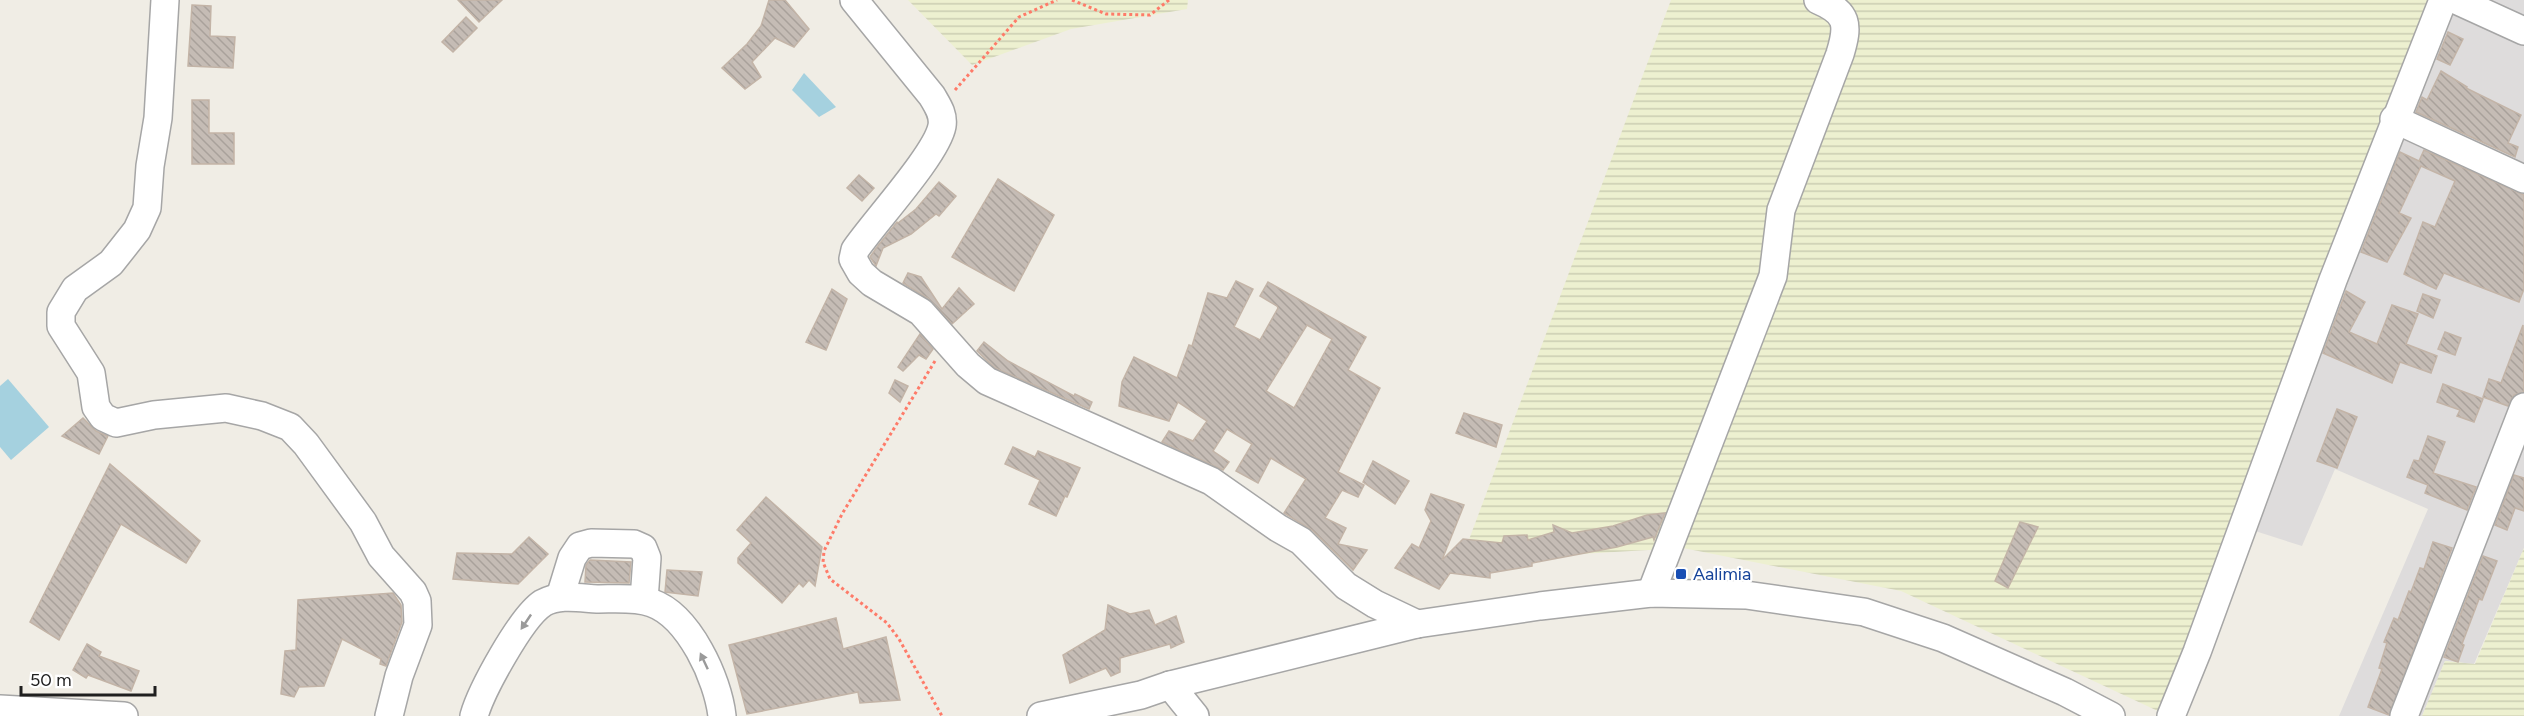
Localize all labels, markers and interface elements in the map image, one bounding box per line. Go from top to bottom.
place label: Aalimia [1693,563,1751,585]
marker: Aalimia [1674,567,1688,581]
one-way arrow [520,613,532,629]
one-way arrow [699,652,708,669]
scale bar [21,659,154,697]
text: 50 m [30,669,72,691]

